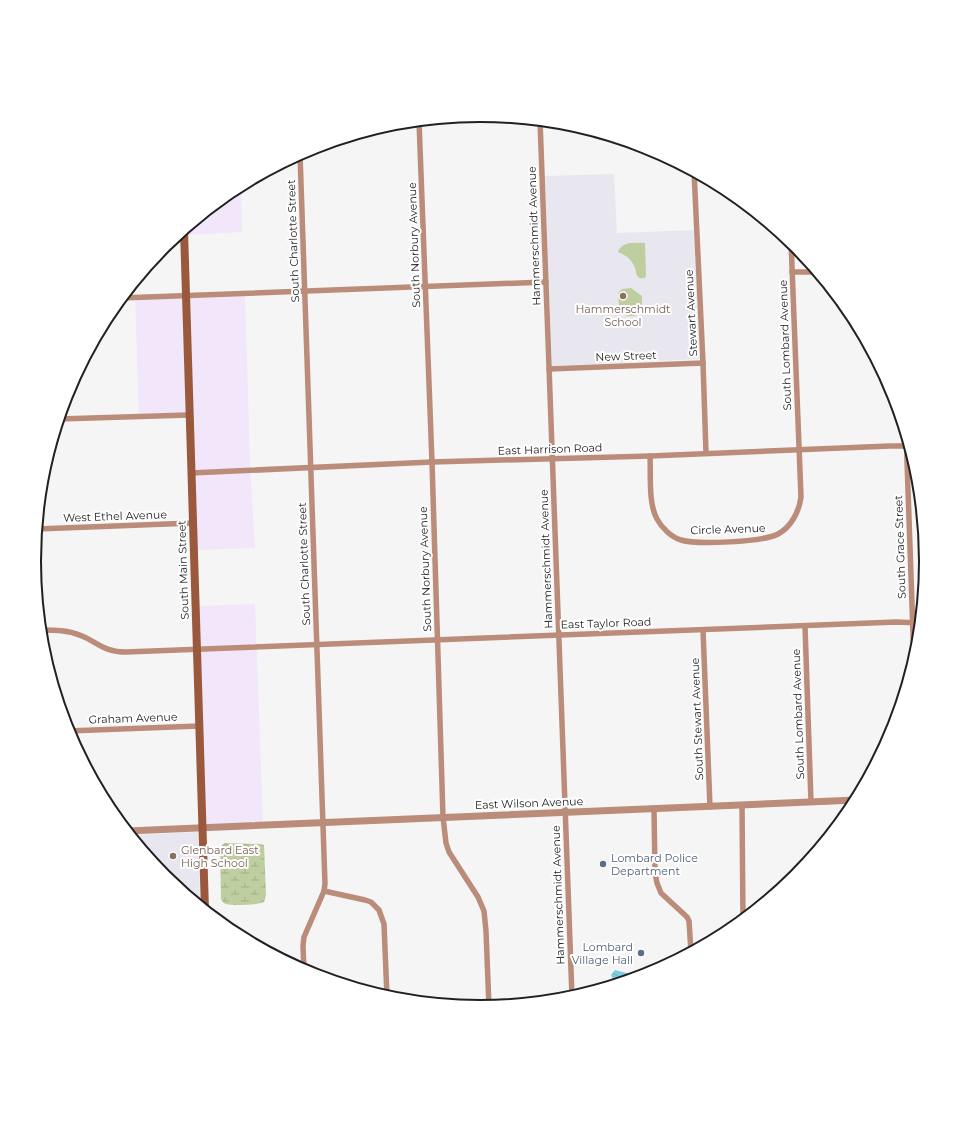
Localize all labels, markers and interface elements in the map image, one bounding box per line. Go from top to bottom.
street label: Hammerschmidt Avenue [525,166,543,306]
street label: South Charlotte Street [284,179,302,303]
street label: South Norbury Avenue [405,182,423,308]
street label: Stewart Avenue [682,269,700,357]
street label: South Lombard Avenue [776,279,794,411]
marker: Hammerschmidt School [618,291,628,301]
place label: Hammerschmidt School [575,302,671,329]
street label: New Street [595,348,657,364]
street label: East Harrison Road [497,440,603,458]
street label: Hammerschmidt Avenue [537,489,555,629]
street label: South Grace Street [891,494,909,599]
street label: South Charlotte Street [295,502,313,626]
street label: South Norbury Avenue [416,506,434,632]
street label: West Ethel Avenue [63,507,168,525]
street label: South Main Street [174,520,192,620]
street label: Circle Avenue [690,521,766,537]
street label: East Taylor Road [560,614,652,632]
street label: South Lombard Avenue [789,648,807,780]
street label: South Stewart Avenue [688,657,706,781]
street label: Graham Avenue [88,709,178,727]
street label: East Wilson Avenue [475,794,584,812]
street label: Hammerschmidt Avenue [549,825,567,965]
place label: Glenbard East High School [181,843,259,870]
marker: Glenbard East High School [168,851,178,861]
place label: Lombard Police Department [611,851,698,878]
marker: Lombard Police Department [598,859,608,869]
place label: Lombard Village Hall [572,940,633,967]
marker: Lombard Village Hall [636,948,646,958]

